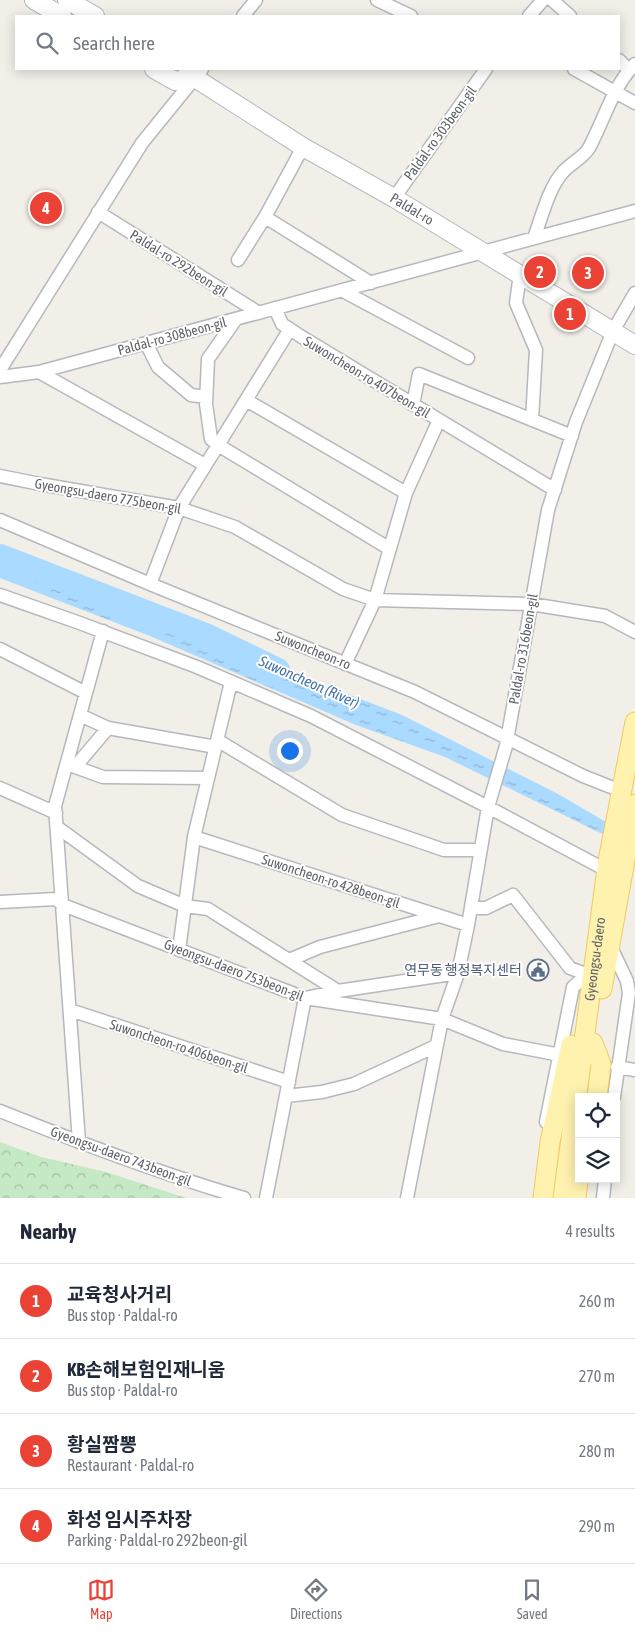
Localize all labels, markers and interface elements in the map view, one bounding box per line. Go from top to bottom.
search box [15,15,620,70]
icon: search [33,29,61,57]
text: Search here [73,32,155,54]
street label: Paldal-ro 303beon-gil [401,83,480,183]
pin: 4 [30,189,62,227]
street label: Paldal-ro [387,190,437,228]
street label: Paldal-ro 292beon-gil [127,227,231,300]
pin: 2 [524,253,556,291]
pin: 3 [572,254,604,292]
pin: 1 [554,295,586,333]
street label: Paldal-ro 308beon-gil [116,314,228,358]
street label: Suwoncheon-ro 407beon-gil [301,333,433,421]
street label: Gyeongsu-daero 775beon-gil [33,475,183,517]
street label: Paldal-ro 316beon-gil [505,592,541,706]
street label: Suwoncheon-ro [273,628,353,672]
water label: Suwoncheon (River) [256,651,362,711]
your location [277,738,303,764]
street label: Suwoncheon-ro 428beon-gil [260,851,402,911]
street label: Gyeongsu-daero [581,916,608,1002]
street label: Gyeongsu-daero 753beon-gil [162,936,306,1004]
public building icon: 연무동 행정복지센터 [526,958,550,982]
place label: 연무동 행정복지센터 [404,962,522,978]
street label: Suwoncheon-ro 406beon-gil [108,1016,250,1076]
map controls [575,1093,620,1183]
button: locate [575,1093,620,1138]
street label: Gyeongsu-daero 743beon-gil [48,1123,194,1189]
button: layers [575,1138,620,1183]
text: Nearby [20,1219,76,1243]
text: 4 results [565,1222,615,1240]
text: 교육청사거리 [67,1283,172,1305]
text: 1 [32,1292,40,1310]
text: 260 m [579,1292,615,1310]
text: Bus stop · Paldal-ro [67,1306,178,1324]
text: KB손해보험인재니움 [67,1358,225,1380]
text: 2 [32,1367,40,1385]
text: 270 m [579,1367,615,1385]
text: Bus stop · Paldal-ro [67,1381,178,1399]
text: 황실짬뽕 [67,1433,137,1455]
text: 3 [32,1442,40,1460]
text: 280 m [579,1442,615,1460]
text: Restaurant · Paldal-ro [67,1456,194,1474]
text: 화성 임시주차장 [67,1508,192,1530]
text: 4 [32,1517,40,1535]
text: 290 m [579,1517,615,1535]
text: Parking · Paldal-ro 292beon-gil [67,1531,248,1549]
tab: Map [87,1576,115,1622]
tab: Directions [290,1576,342,1622]
tab: Saved [517,1576,548,1622]

